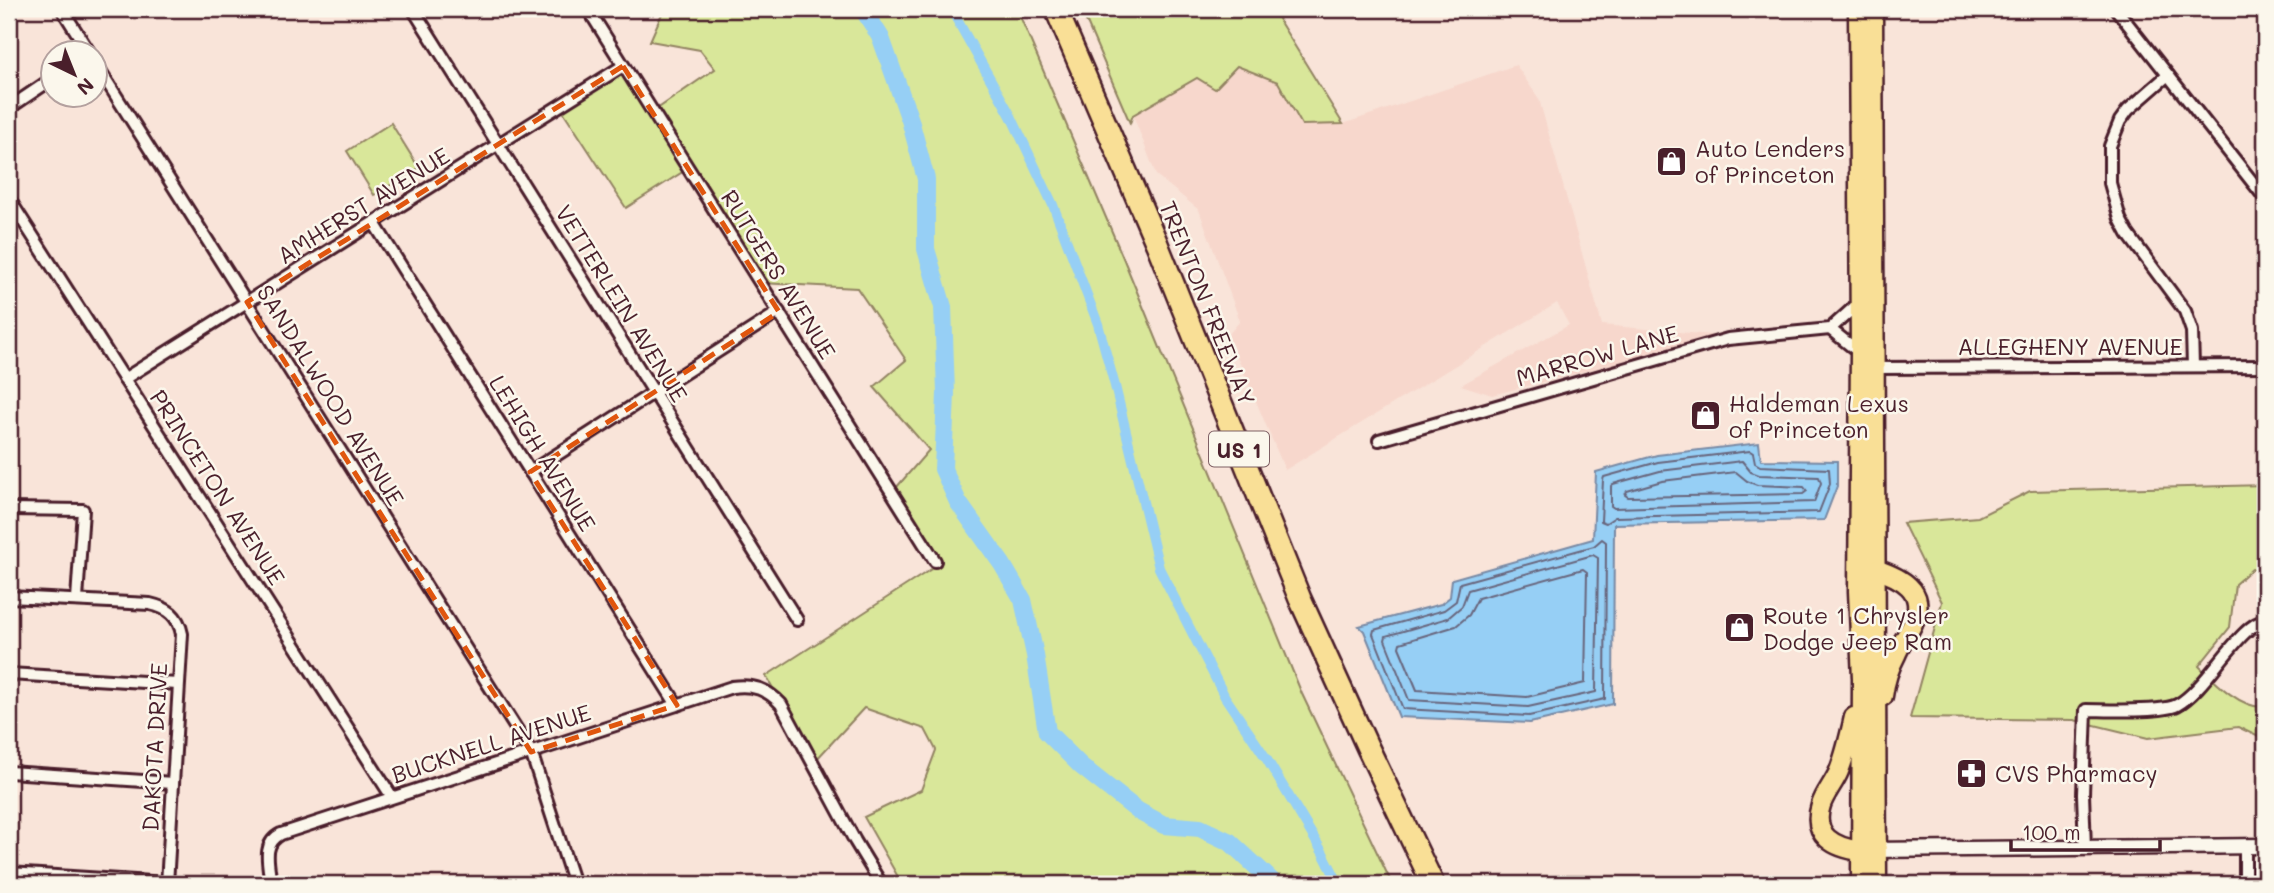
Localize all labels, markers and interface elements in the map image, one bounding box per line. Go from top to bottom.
north arrow [38,38,108,108]
text: N [72,73,100,101]
place label: Auto Lenders of Princeton [1695,133,1845,189]
street label: AMHERST AVENUE [271,140,455,270]
shop icon: Auto Lenders of Princeton [1655,144,1689,178]
street label: RUTGERS AVENUE [715,184,843,364]
street label: TRENTON FREEWAY [1153,196,1263,410]
street label: VETTERLEIN AVENUE [549,199,695,407]
street label: SANDALWOOD AVENUE [251,279,411,511]
street label: MARROW LANE [1512,317,1682,393]
street label: ALLEGHENY AVENUE [1957,331,2183,361]
street label: LEHIGH AVENUE [483,369,603,537]
street label: PRINCETON AVENUE [144,384,292,590]
place label: Haldeman Lexus of Princeton [1729,388,1909,444]
shop icon: Haldeman Lexus of Princeton [1689,399,1723,433]
road number: US 1 [1209,432,1269,466]
place label: Route 1 Chrysler Dodge Jeep Ram [1763,600,1952,656]
shop icon: Route 1 Chrysler Dodge Jeep Ram [1723,611,1757,645]
street label: DAKOTA DRIVE [135,662,173,832]
street label: BUCKNELL AVENUE [388,697,594,789]
pharmacy icon: CVS Pharmacy [1955,756,1989,790]
place label: CVS Pharmacy [1995,758,2158,788]
scale bar [2011,809,2160,853]
text: 100 m [2022,818,2081,845]

